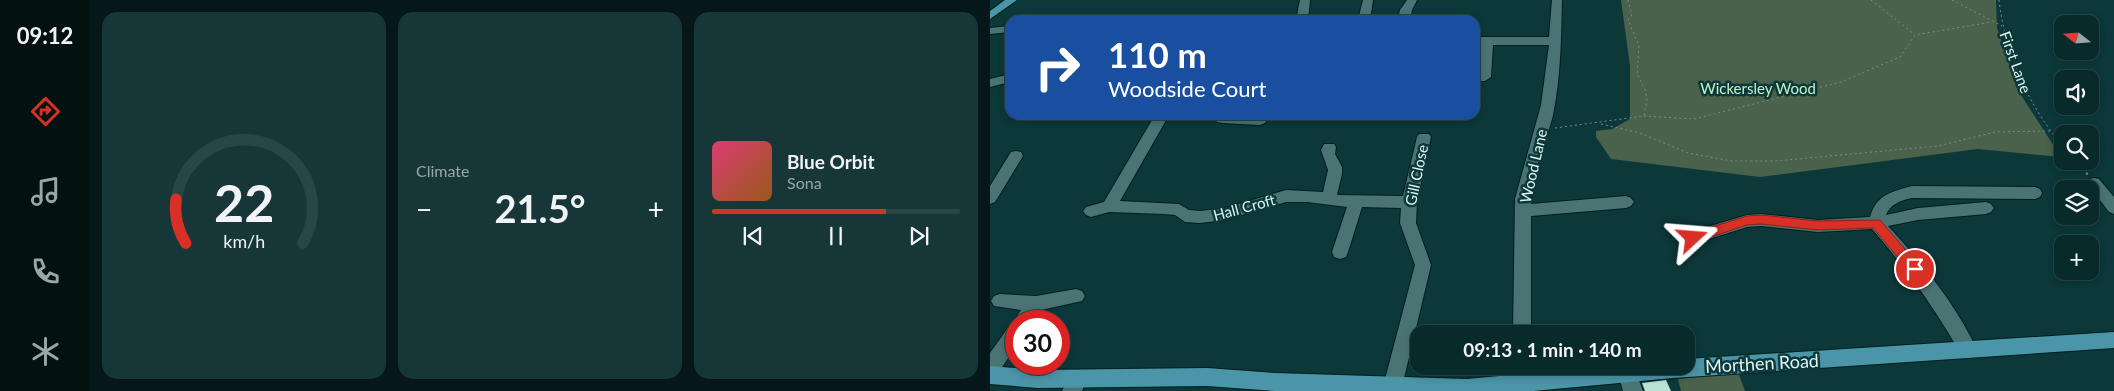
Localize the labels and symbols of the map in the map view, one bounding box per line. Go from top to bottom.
north arrow [2054,15,2099,60]
street label: First Lane [1996,29,2036,96]
park label: Wickersley Wood [1700,79,1816,97]
street label: Wood Lane [1516,127,1550,205]
street label: Gill Close [1401,143,1431,207]
street label: Hall Croft [1211,190,1278,224]
position arrow [1666,211,1718,263]
pin [1894,248,1936,290]
speed limit sign: 30 [1005,310,1070,375]
street label: Morthen Road [1705,349,1819,377]

